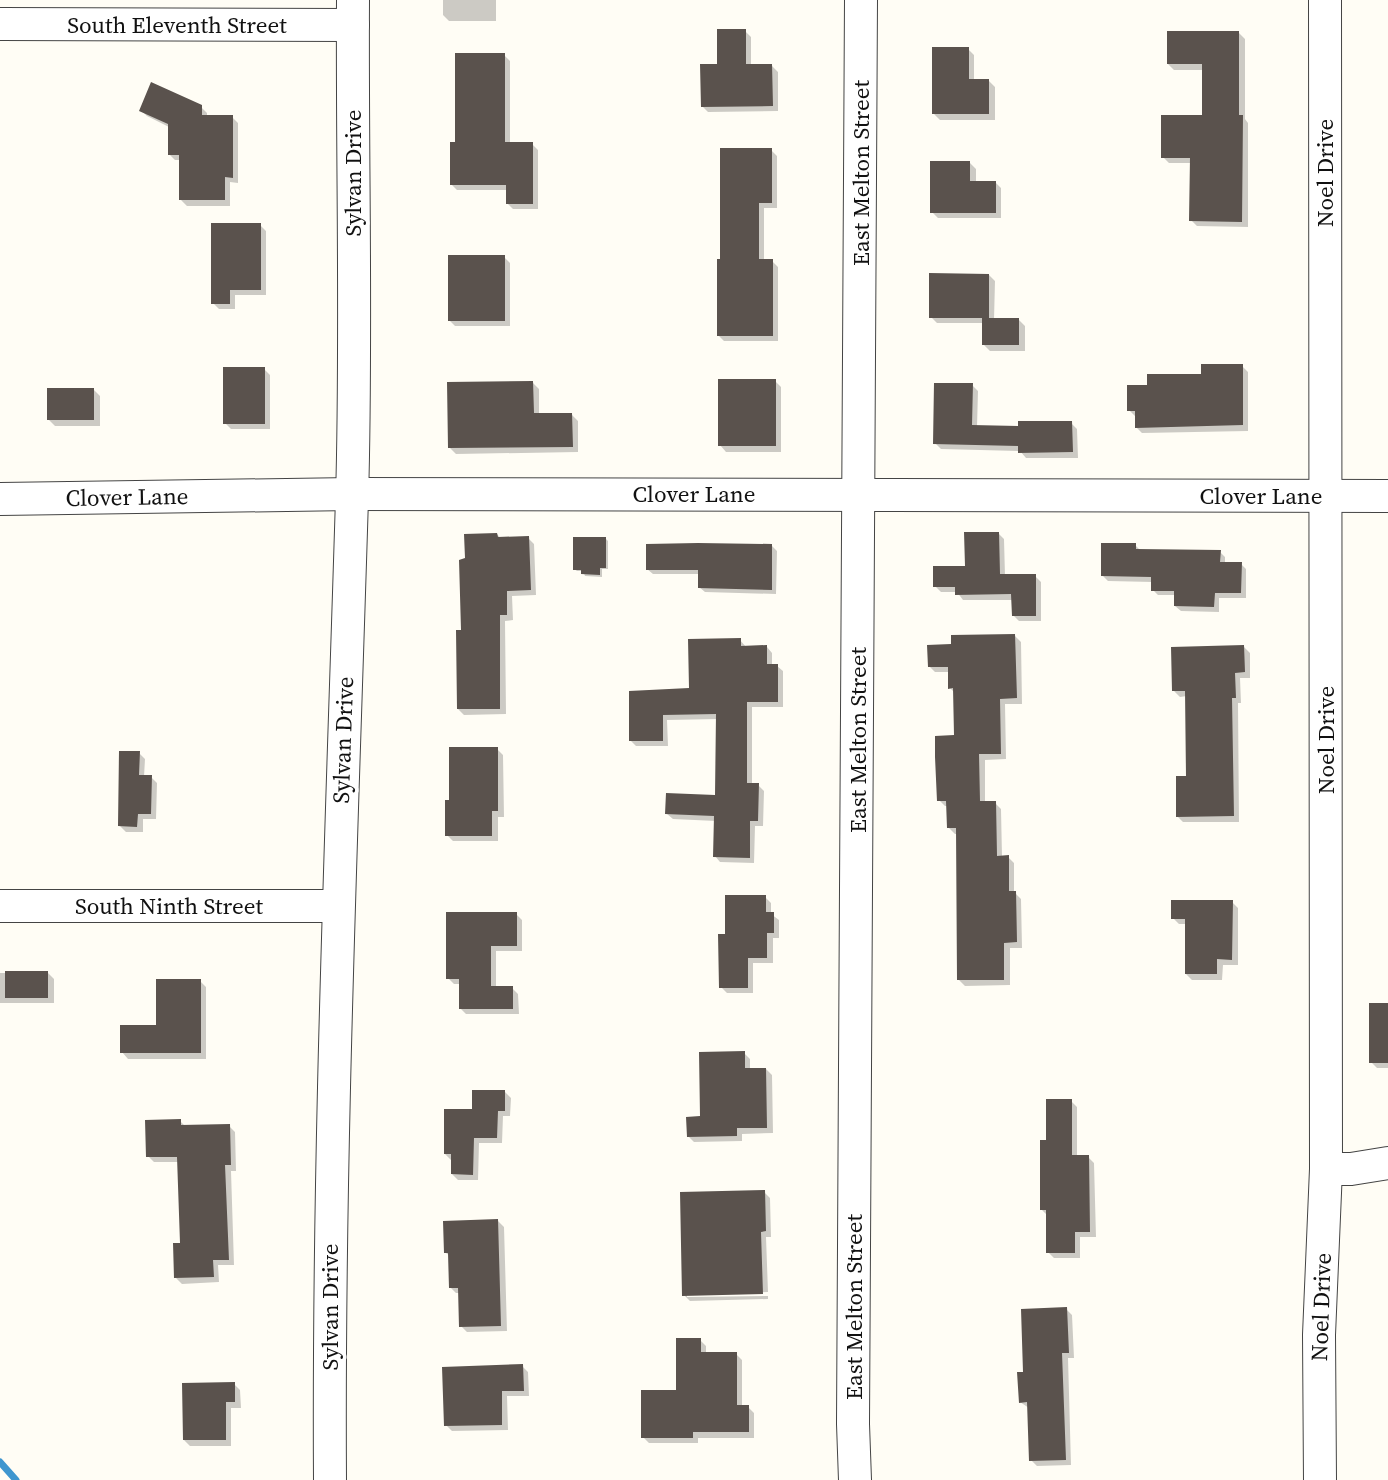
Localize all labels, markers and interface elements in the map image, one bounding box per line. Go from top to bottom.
street label: South Eleventh Street [67,9,287,41]
street label: East Melton Street [845,80,877,266]
street label: Sylvan Drive [337,110,369,236]
street label: Noel Drive [1309,119,1341,227]
street label: Clover Lane [633,478,755,510]
street label: Clover Lane [65,480,189,514]
street label: Clover Lane [1200,480,1322,512]
street label: East Melton Street [842,647,874,833]
street label: Sylvan Drive [325,676,361,804]
street label: Noel Drive [1310,686,1342,794]
street label: South Ninth Street [75,890,263,922]
street label: East Melton Street [838,1214,870,1400]
street label: Sylvan Drive [314,1244,346,1370]
street label: Noel Drive [1303,1252,1339,1362]

